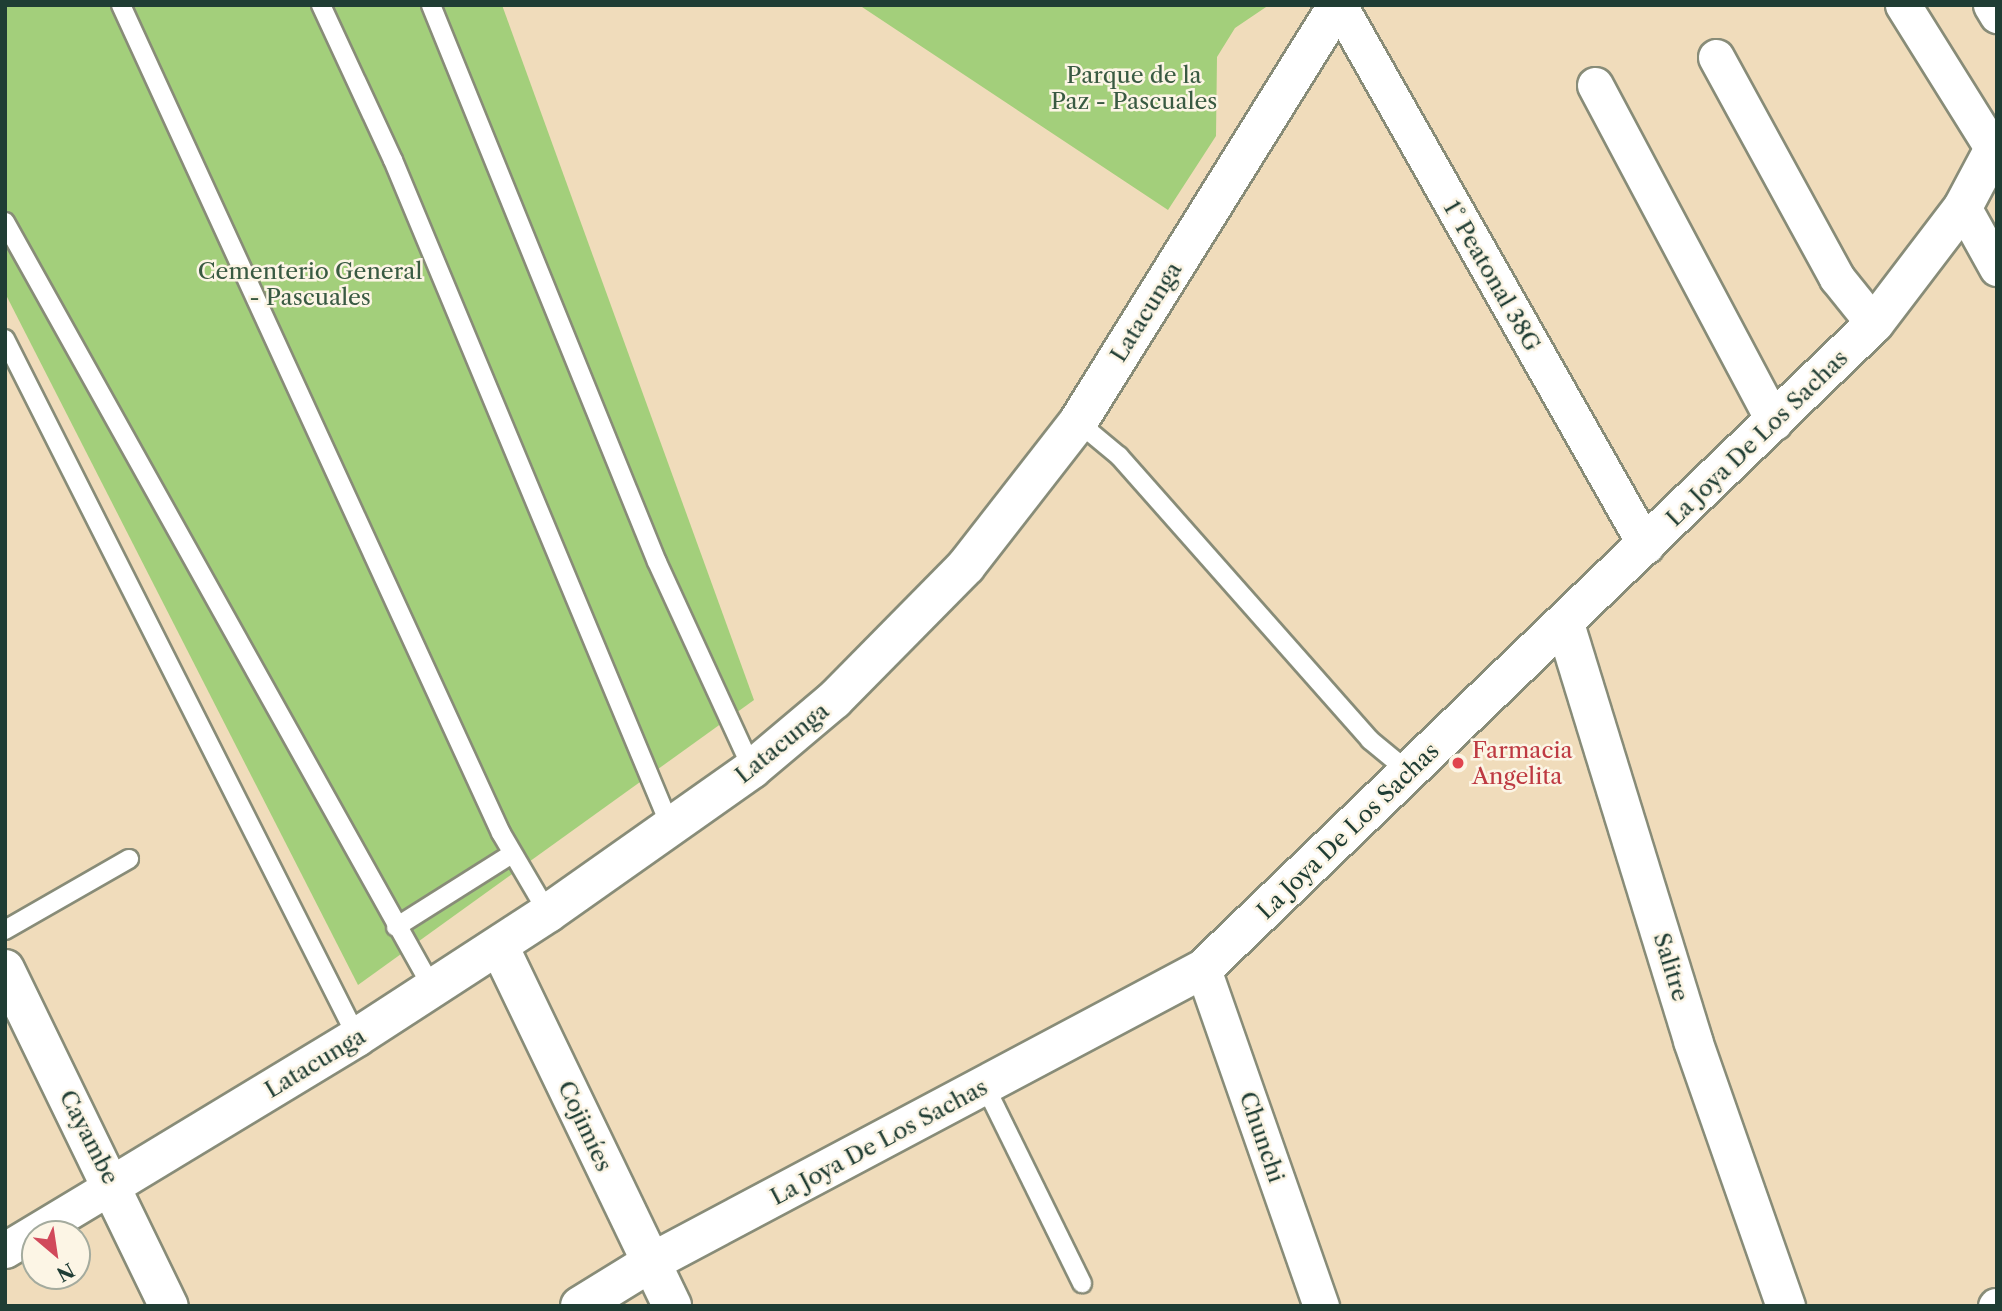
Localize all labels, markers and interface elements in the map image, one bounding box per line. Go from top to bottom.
park label: Parque de la Paz - Pascuales [1051,61,1217,115]
street label: 1° Peatonal 38G [1438,196,1546,356]
park label: Cementerio General - Pascuales [198,257,422,311]
street label: Latacunga [1105,257,1187,367]
street label: La Joya De Los Sachas [1660,344,1854,532]
street label: Latacunga [730,697,834,789]
place label: Farmacia Angelita [1472,736,1573,790]
street label: La Joya De Los Sachas [1251,737,1445,925]
marker: Farmacia Angelita [1450,755,1466,771]
street label: Salitre [1648,929,1694,1005]
street label: Latacunga [260,1022,370,1104]
street label: La Joya De Los Sachas [765,1073,993,1211]
street label: Cojimíes [552,1076,618,1176]
street label: Cayambe [54,1085,124,1189]
street label: Chunchi [1234,1088,1290,1186]
north arrow [21,1220,91,1290]
text: N [53,1258,78,1286]

